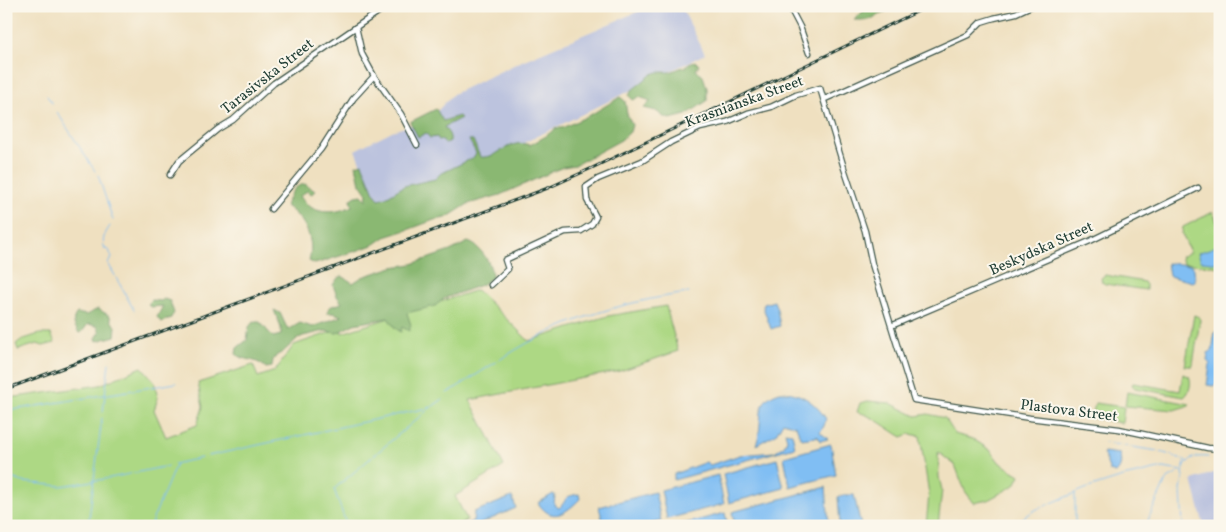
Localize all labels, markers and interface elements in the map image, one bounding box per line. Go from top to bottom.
street label: Tarasivska Street [217,34,319,120]
street label: Krasnianska Street [682,71,807,134]
street label: Beskydska Street [986,217,1097,282]
street label: Plastova Street [1019,395,1119,428]

